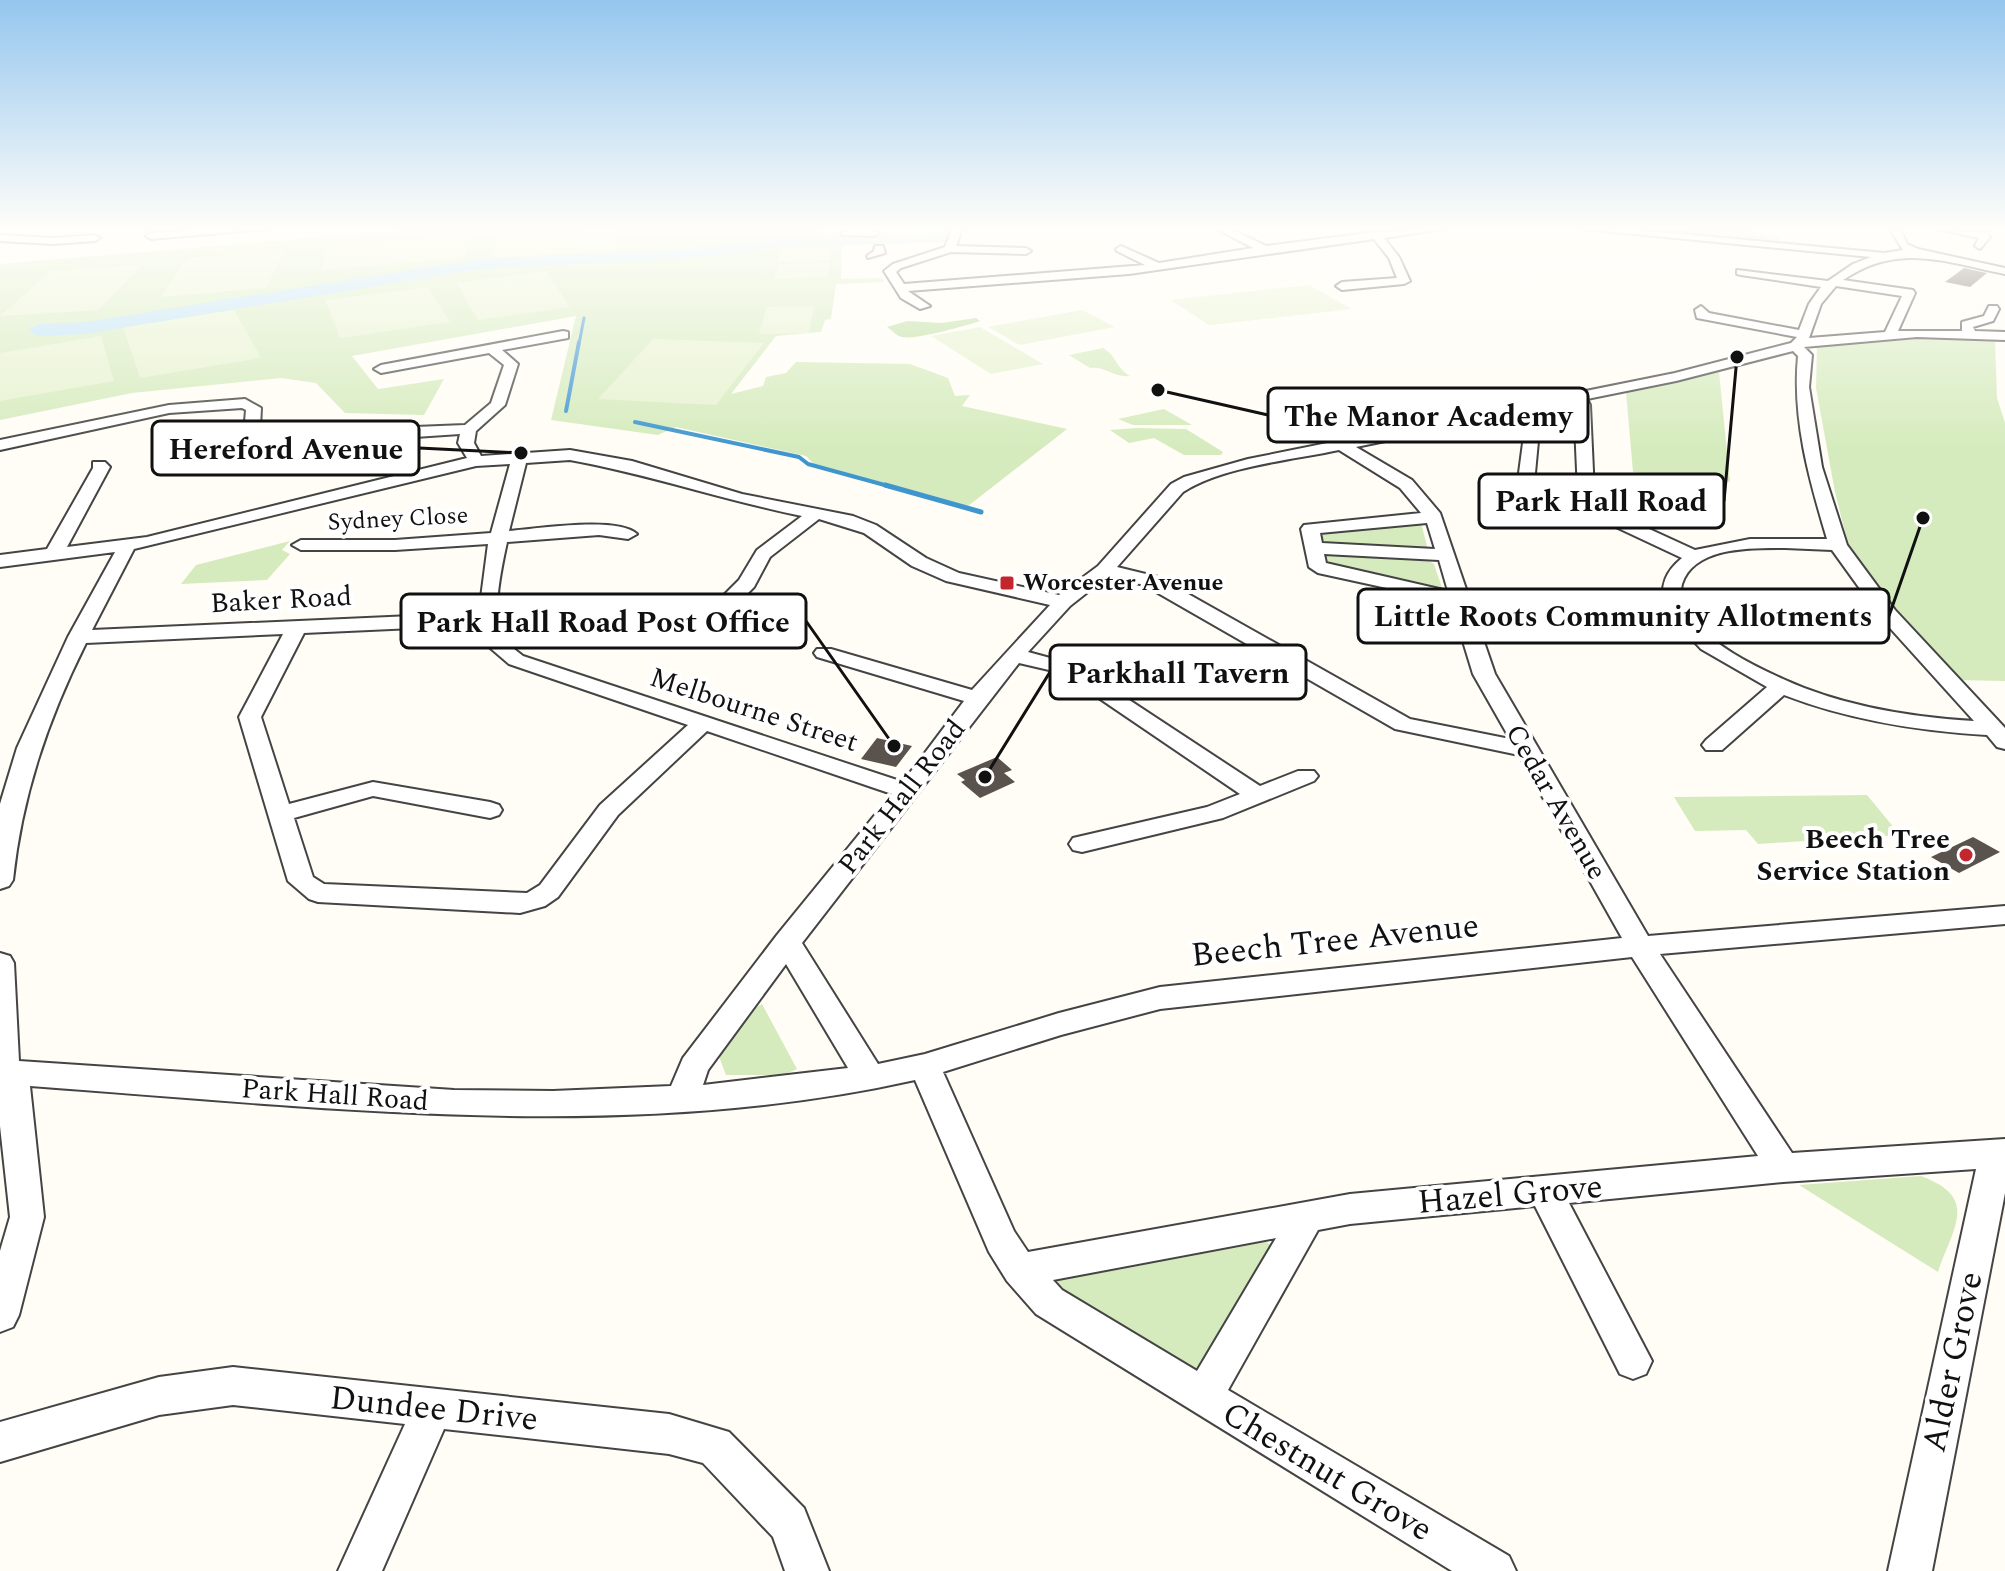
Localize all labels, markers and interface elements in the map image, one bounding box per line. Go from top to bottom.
callout: The Manor Academy [1268,388,1588,442]
text: The Manor Academy [1284,394,1574,440]
callout: Hereford Avenue [152,421,419,475]
text: Hereford Avenue [169,427,404,473]
callout: Park Hall Road [1479,474,1724,528]
text: Park Hall Road [1495,479,1707,525]
street label: Sydney Close [327,497,469,541]
place label: Worcester Avenue [1023,565,1223,601]
marker: Worcester Avenue [998,574,1016,592]
street label: Baker Road [209,575,353,625]
callout: Little Roots Community Allotments [1358,589,1889,643]
callout: Park Hall Road Post Office [401,594,806,648]
text: Little Roots Community Allotments [1373,594,1873,640]
text: Park Hall Road Post Office [416,600,790,646]
callout: Parkhall Tavern [1050,645,1306,699]
text: Parkhall Tavern [1066,651,1290,697]
street label: Melbourne Street [644,656,864,764]
street label: Park Hall Road [827,710,977,884]
street label: Cedar Avenue [1494,716,1618,888]
place label: Beech Tree Service Station [1757,818,1950,893]
marker: Beech Tree Service Station [1957,846,1975,864]
street label: Beech Tree Avenue [1188,900,1482,982]
street label: Park Hall Road [240,1067,430,1123]
street label: Hazel Grove [1415,1161,1605,1229]
street label: Alder Grove [1909,1267,1997,1457]
street label: Dundee Drive [327,1372,541,1446]
street label: Chestnut Grove [1212,1388,1442,1556]

